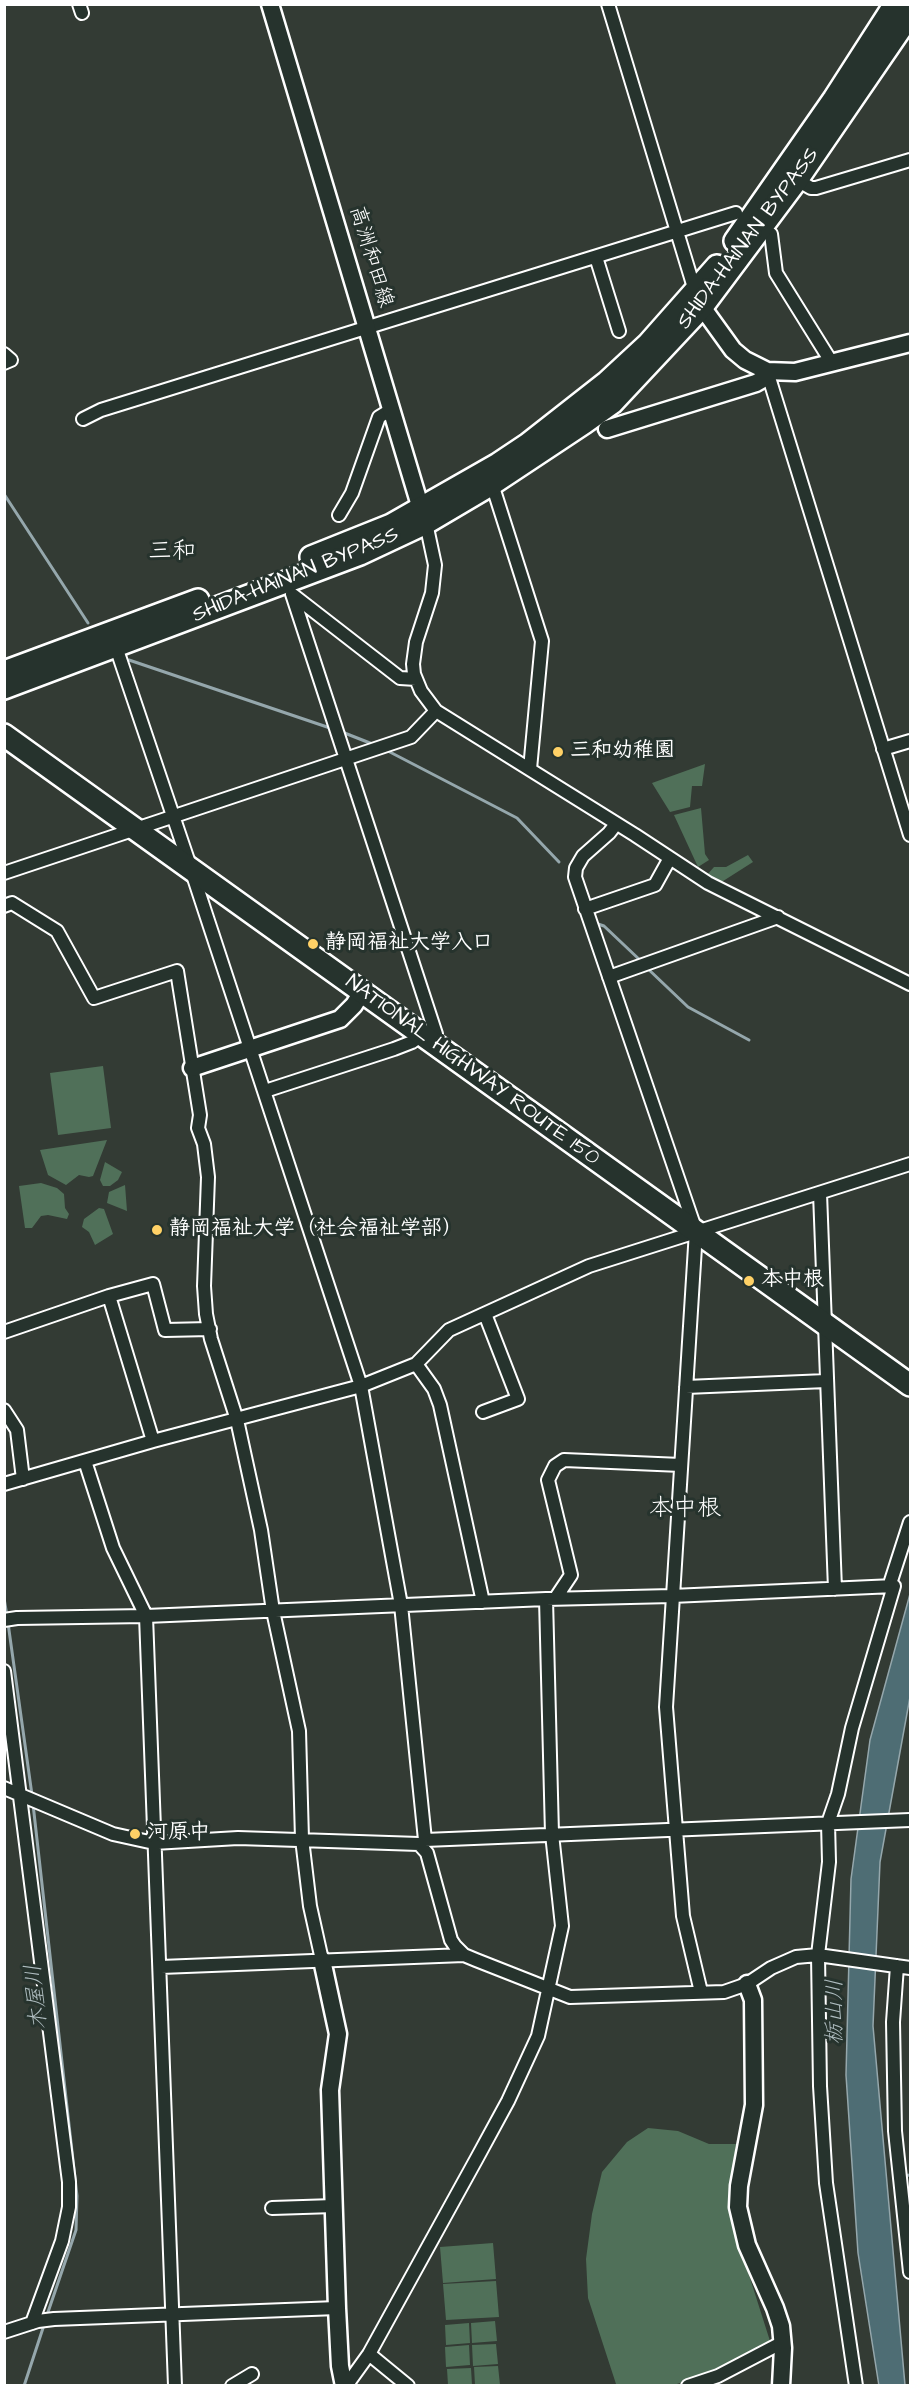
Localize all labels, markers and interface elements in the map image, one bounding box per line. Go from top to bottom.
street label: SHIDA-HAINAN BYPASS [673,143,825,335]
street label: 高洲和田線 [343,203,397,311]
street label: SHIDA-HAINAN BYPASS [189,523,403,629]
district label: 三和 [148,539,196,567]
place label: 三和幼稚園 [570,739,675,765]
marker: 三和幼稚園 [551,745,565,759]
place label: 静岡福祉大学入口 [325,931,493,957]
marker: 静岡福祉大学入口 [306,937,320,951]
street label: NATIONAL HIGHWAY ROUTE 150 [340,970,604,1172]
place label: 静岡福祉大学（社会福祉学部） [169,1217,463,1243]
marker: 静岡福祉大学（社会福祉学部） [150,1223,164,1237]
place label: 本中根 [761,1268,824,1294]
marker: 本中根 [742,1274,756,1288]
district label: 本中根 [649,1496,721,1524]
place label: 河原中 [147,1821,210,1847]
marker: 河原中 [128,1827,142,1841]
water label: 木屋川 [21,1963,55,2031]
water label: 栃山川 [823,1979,849,2045]

